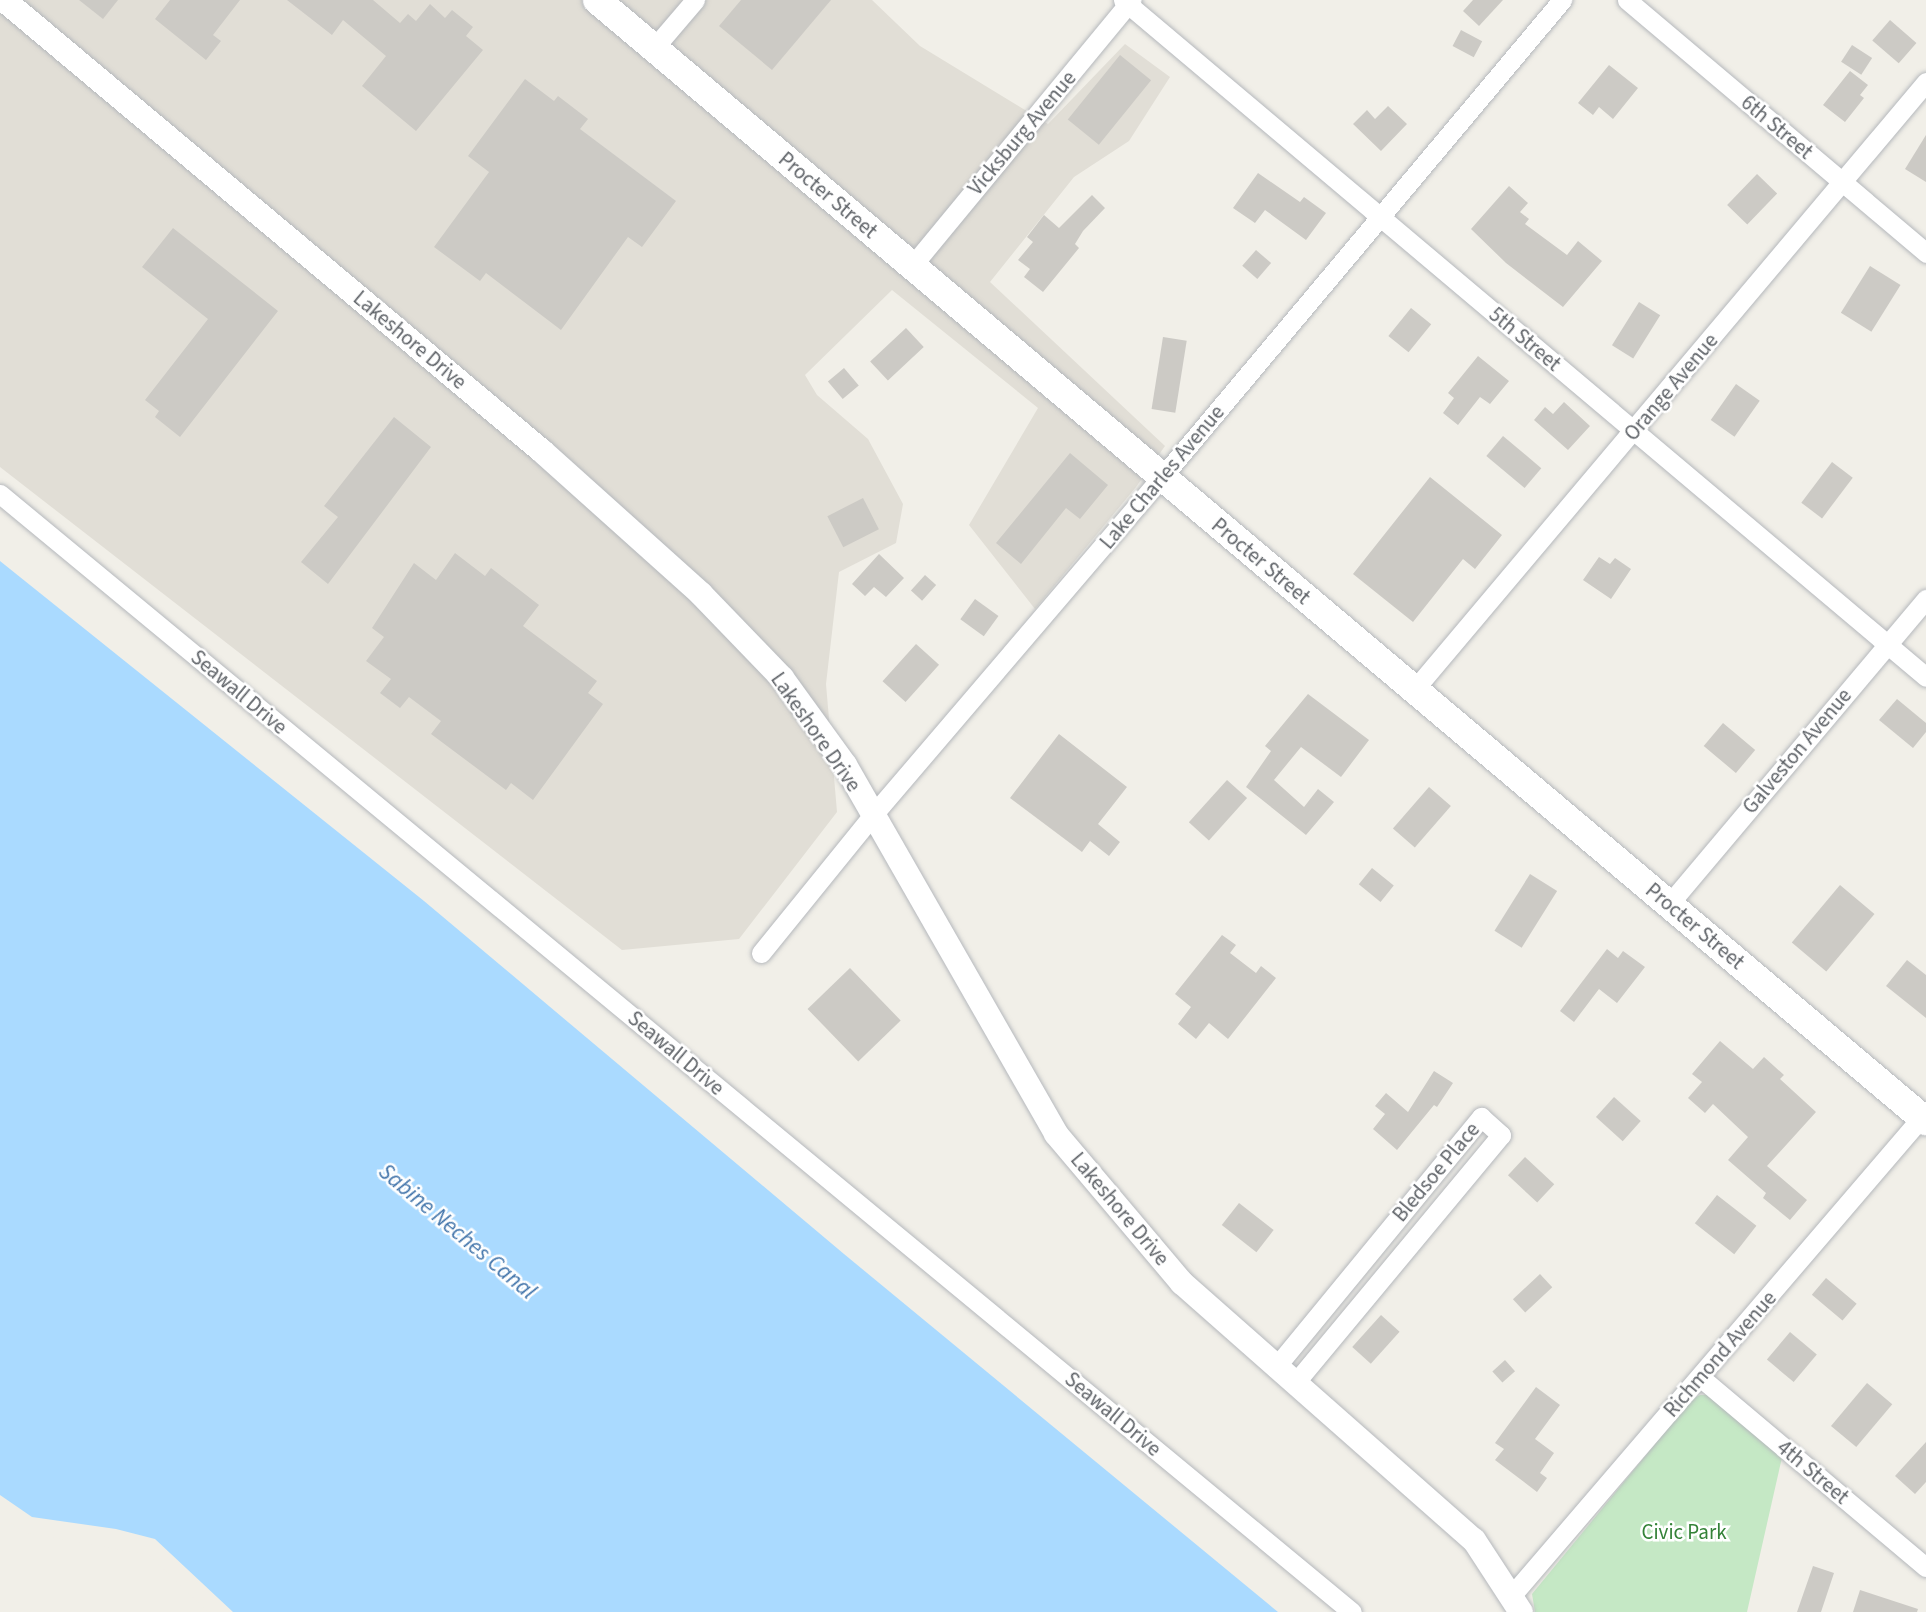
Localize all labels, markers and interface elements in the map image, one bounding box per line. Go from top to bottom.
street label: Vicksburg Avenue [963,66,1081,200]
street label: 6th Street [1736,90,1818,164]
street label: Procter Street [774,146,882,244]
street label: Lakeshore Drive [348,285,472,395]
street label: 5th Street [1484,302,1566,376]
street label: Orange Avenue [1619,328,1723,446]
street label: Lake Charles Avenue [1094,400,1230,554]
street label: Procter Street [1207,512,1315,610]
street label: Seawall Drive [186,644,292,740]
street label: Lakeshore Drive [766,667,866,797]
street label: Galveston Avenue [1737,683,1857,819]
street label: Procter Street [1641,877,1749,975]
street label: Seawall Drive [623,1005,729,1101]
street label: Bledsoe Place [1387,1117,1485,1227]
street label: Lakeshore Drive [1065,1147,1175,1271]
water label: Sabine Neches Canal [373,1158,541,1306]
street label: Richmond Avenue [1658,1286,1782,1422]
street label: Seawall Drive [1060,1366,1166,1462]
street label: 4th Street [1772,1435,1854,1509]
park label: Civic Park [1641,1519,1727,1545]

